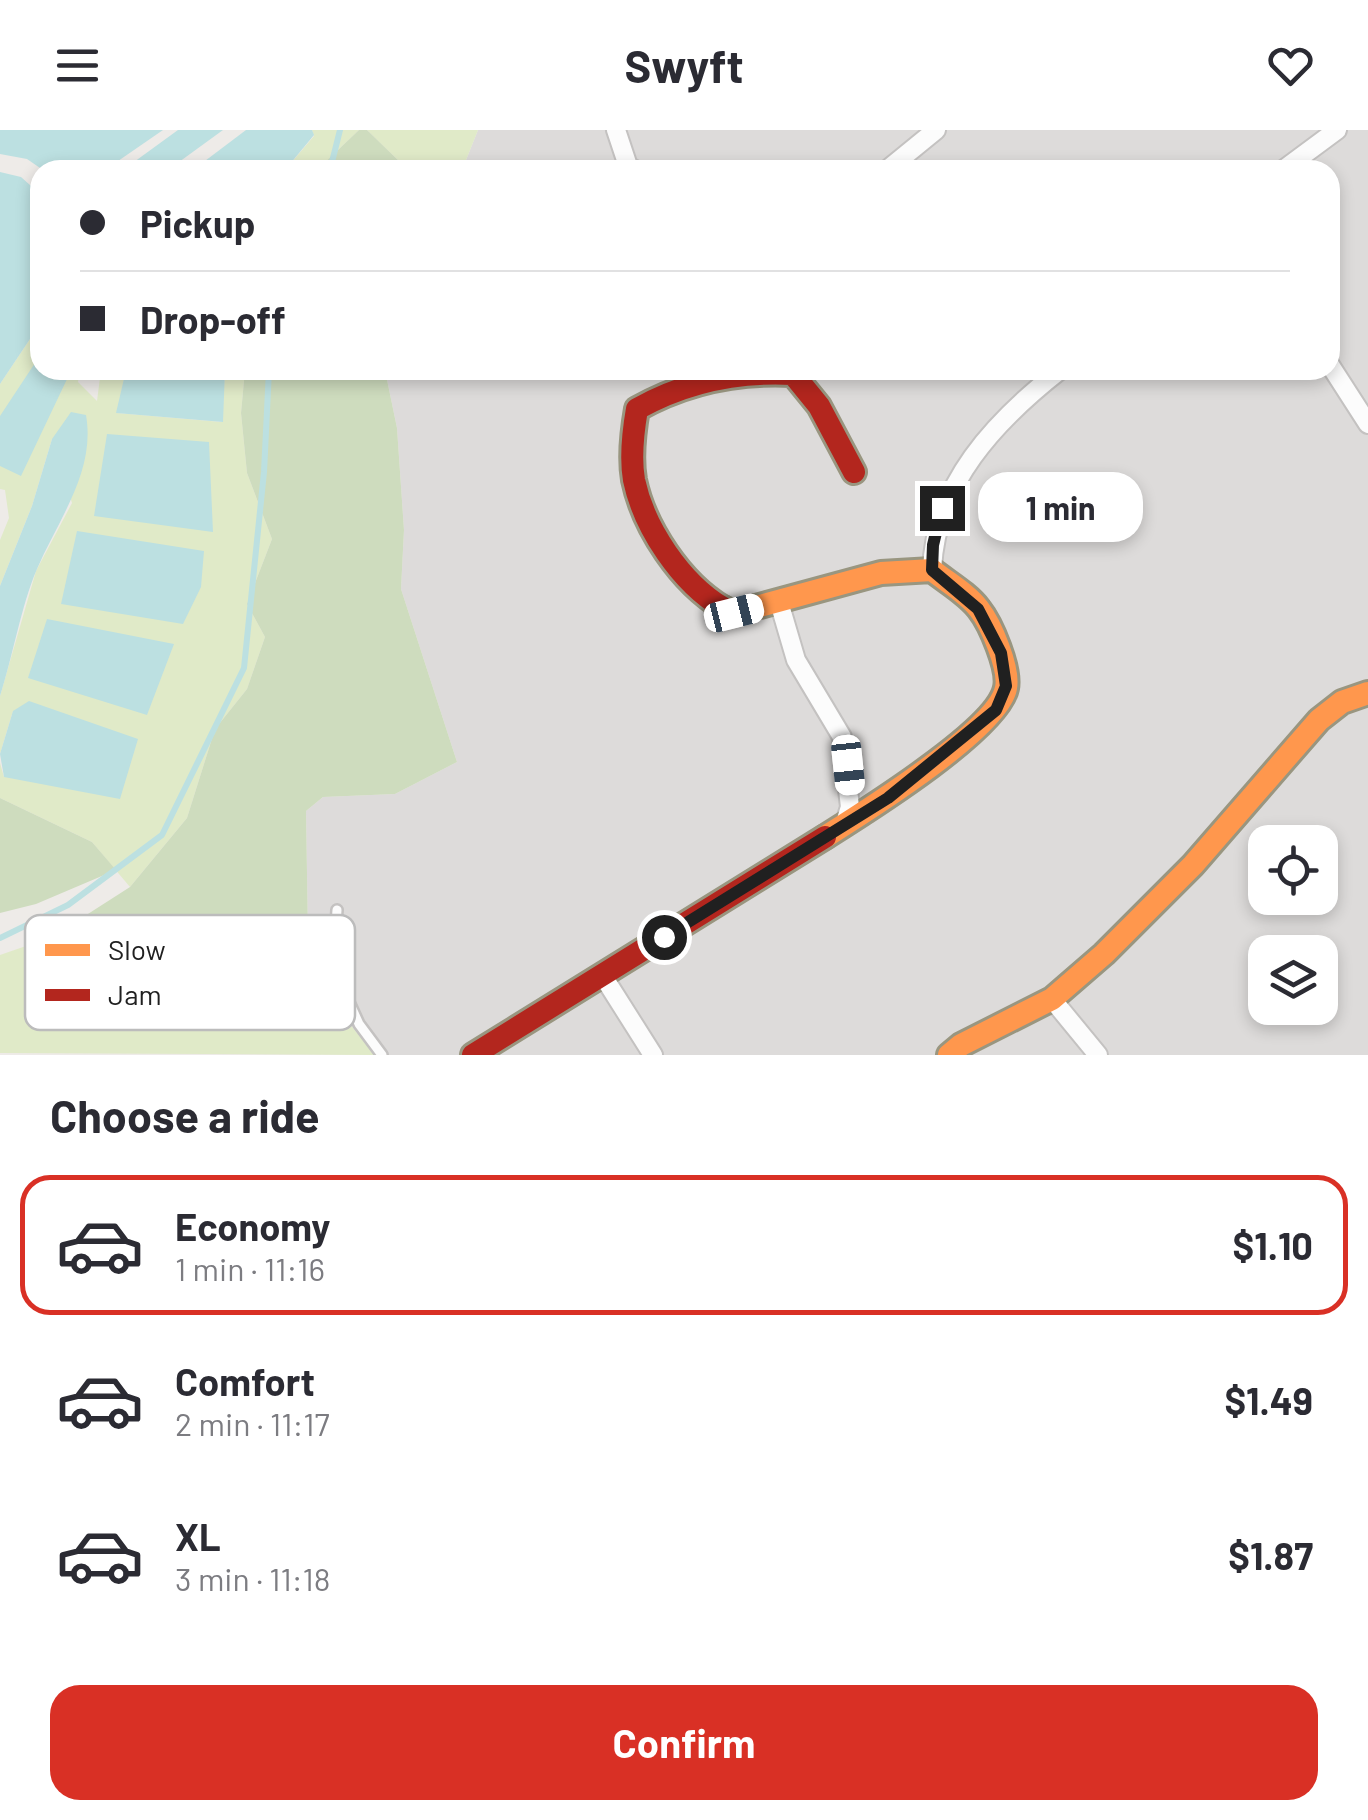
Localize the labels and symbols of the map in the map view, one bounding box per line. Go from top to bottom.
callout: 1 min [977,473,1142,543]
route end [920,486,965,531]
car [701,591,767,635]
car [830,734,866,796]
legend [25,915,355,1030]
route start [642,915,687,960]
text: Slow [108,932,166,966]
text: Jam [108,977,162,1011]

